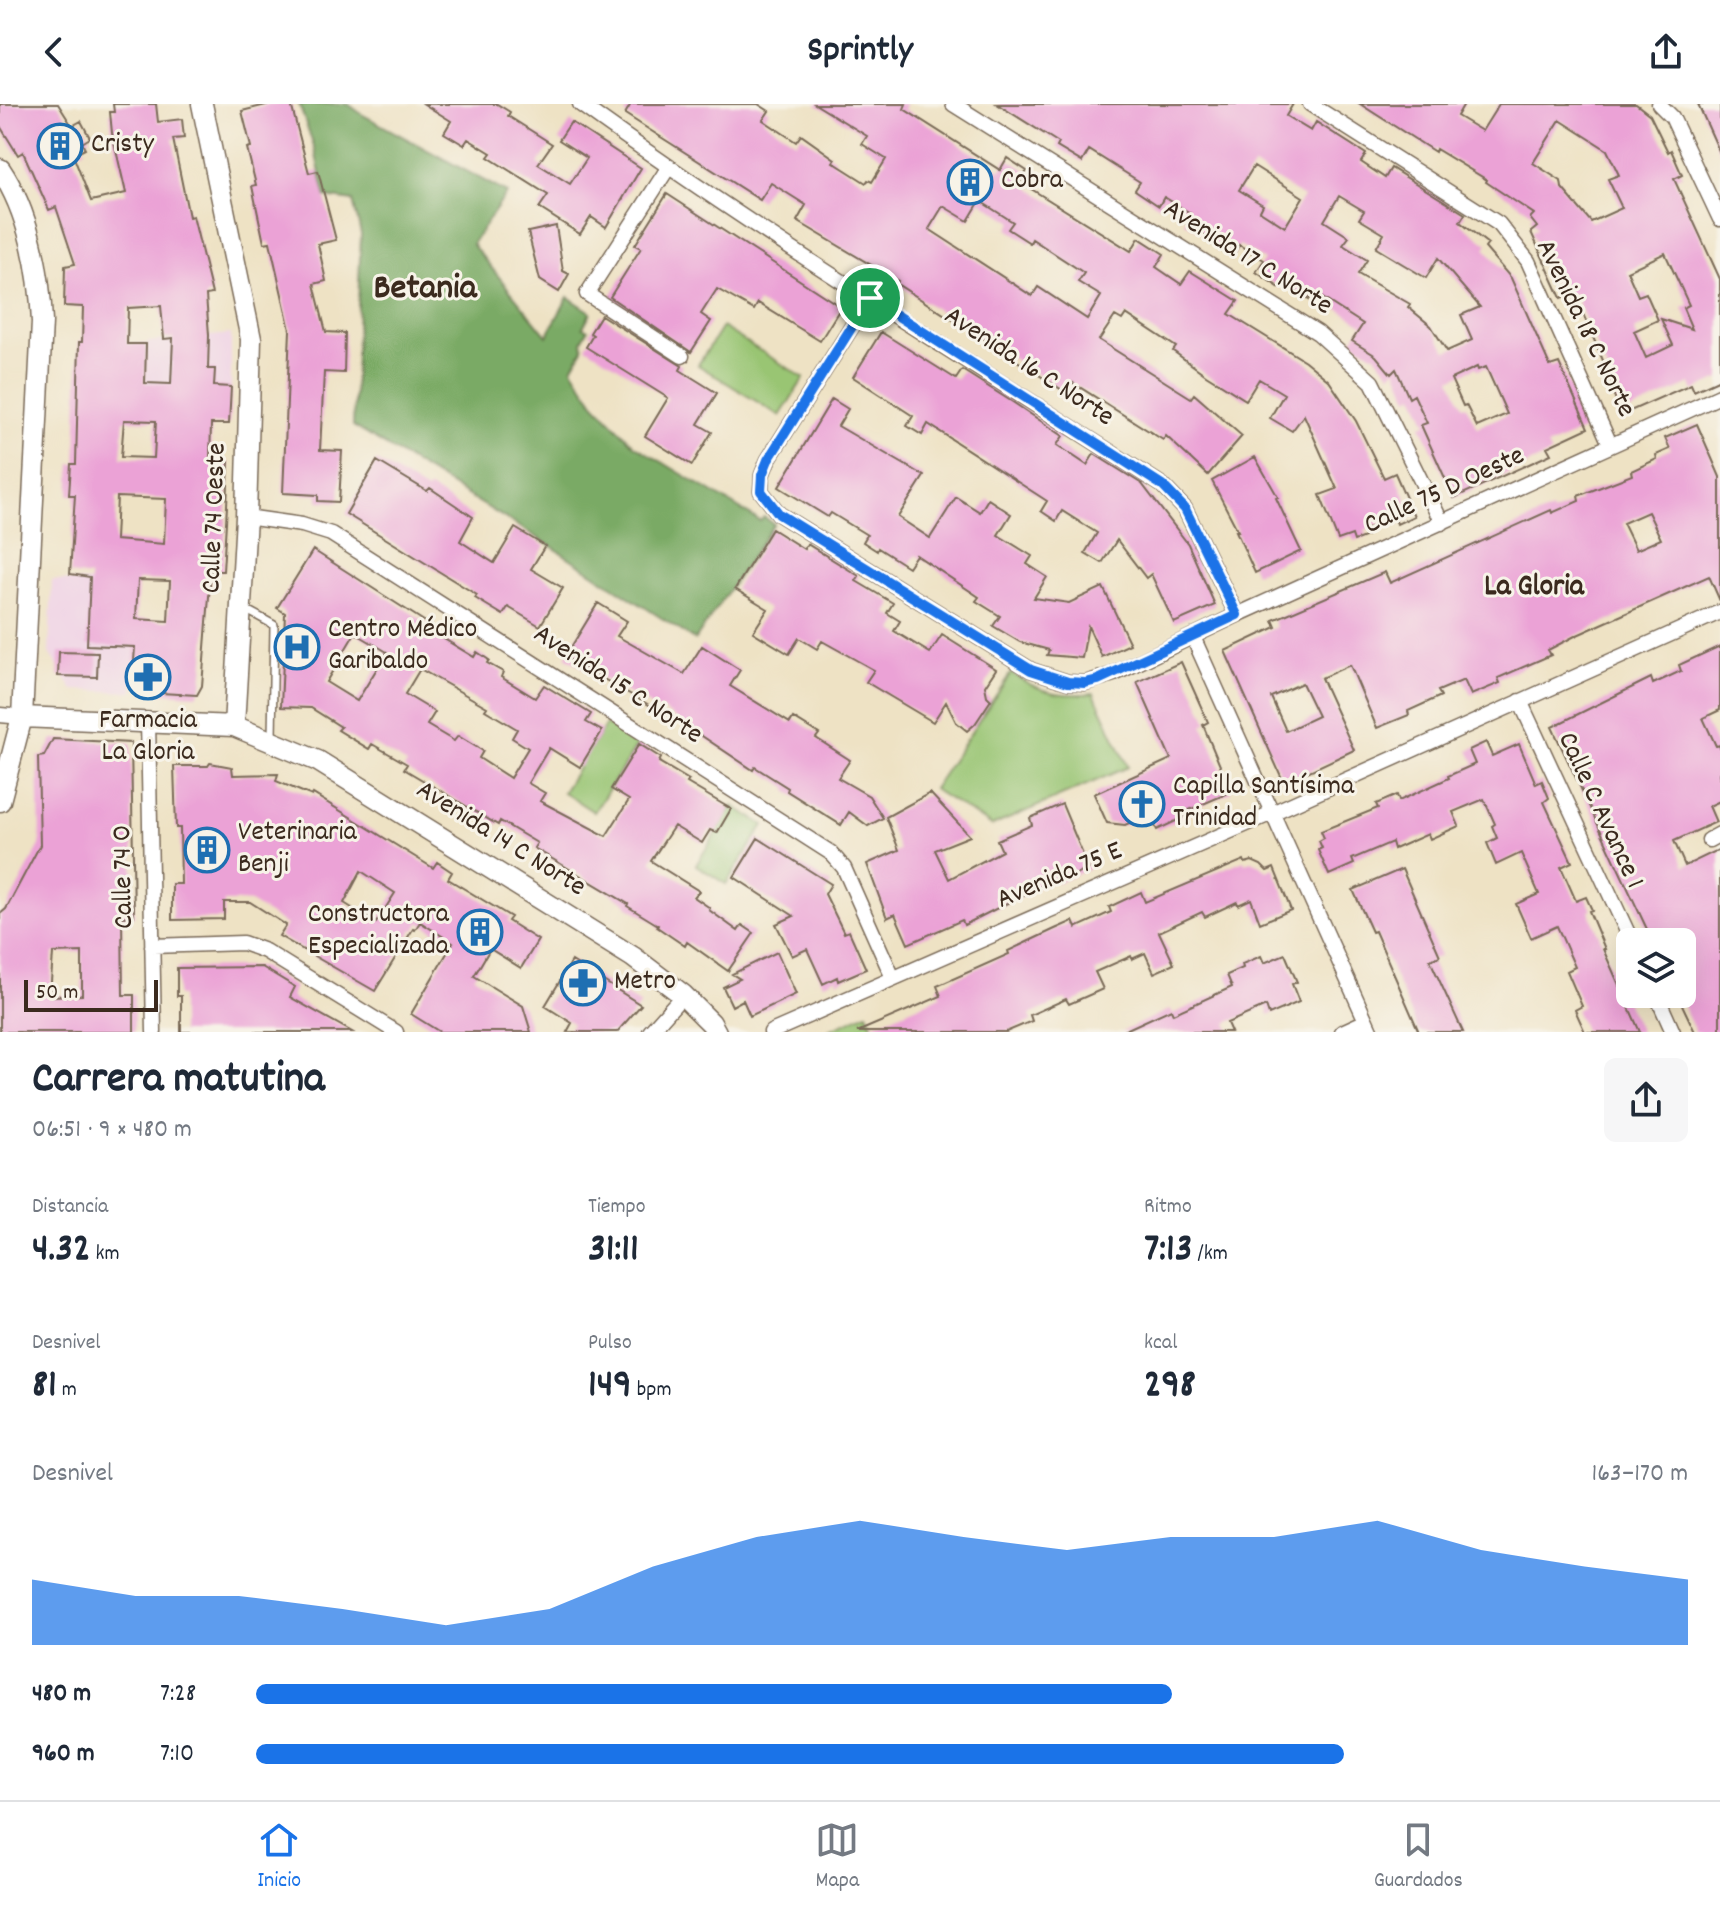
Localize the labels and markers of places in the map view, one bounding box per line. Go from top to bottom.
building icon: Cristy [36,122,84,170]
place label: Cristy [91,126,154,166]
building icon: Cobra [946,158,994,206]
place label: Cobra [1001,162,1064,202]
pin [836,264,904,332]
place label: Centro Médico Garibaldo [328,611,477,683]
hospital icon: Centro Médico Garibaldo [273,623,321,671]
pharmacy icon: Farmacia La Gloria [124,653,172,701]
place label: Farmacia La Gloria [99,702,198,774]
place label: Capilla Santísima Trinidad [1173,768,1355,840]
church icon: Capilla Santísima Trinidad [1118,780,1166,828]
place label: Veterinaria Benji [238,814,358,886]
building icon: Veterinaria Benji [183,826,231,874]
place label: Constructora Especializada [308,896,450,968]
building icon: Constructora Especializada [456,908,504,956]
pharmacy icon: Metro [559,959,607,1007]
place label: Metro [614,963,676,1003]

